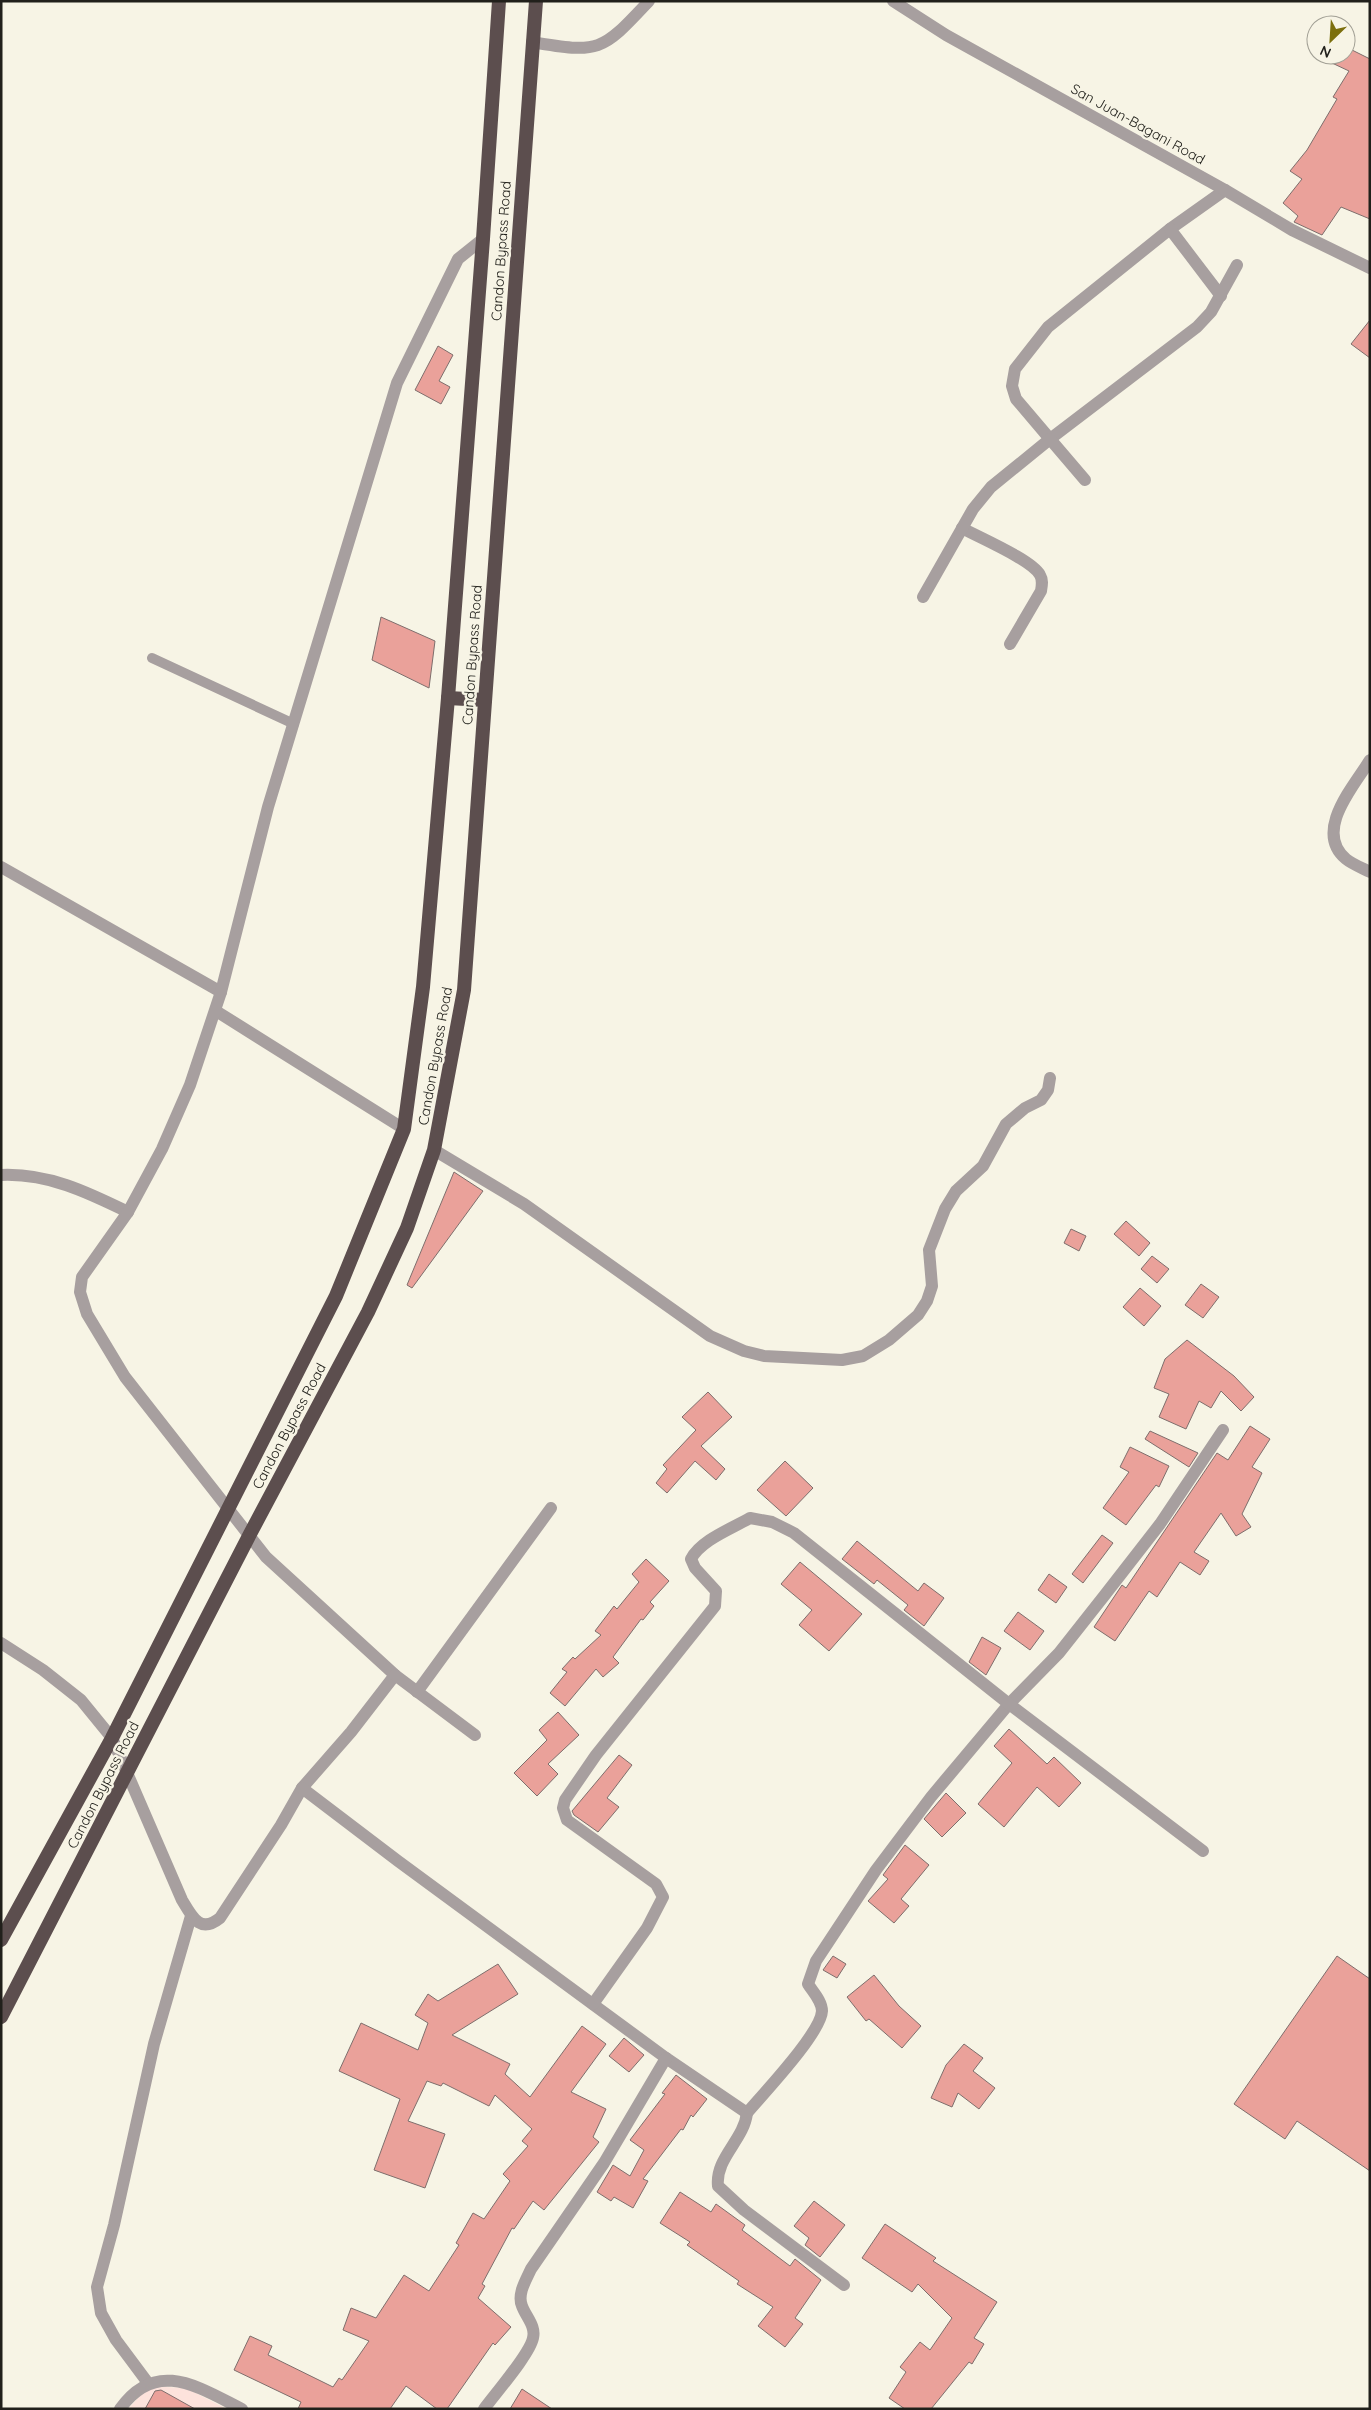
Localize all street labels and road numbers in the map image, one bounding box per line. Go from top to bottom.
street label: San Juan-Bagani Road [1068,80,1208,168]
street label: Candon Bypass Road [487,180,515,322]
street label: Candon Bypass Road [458,584,486,726]
street label: Candon Bypass Road [414,985,456,1127]
street label: Candon Bypass Road [248,1360,330,1492]
street label: Candon Bypass Road [63,1718,143,1852]

